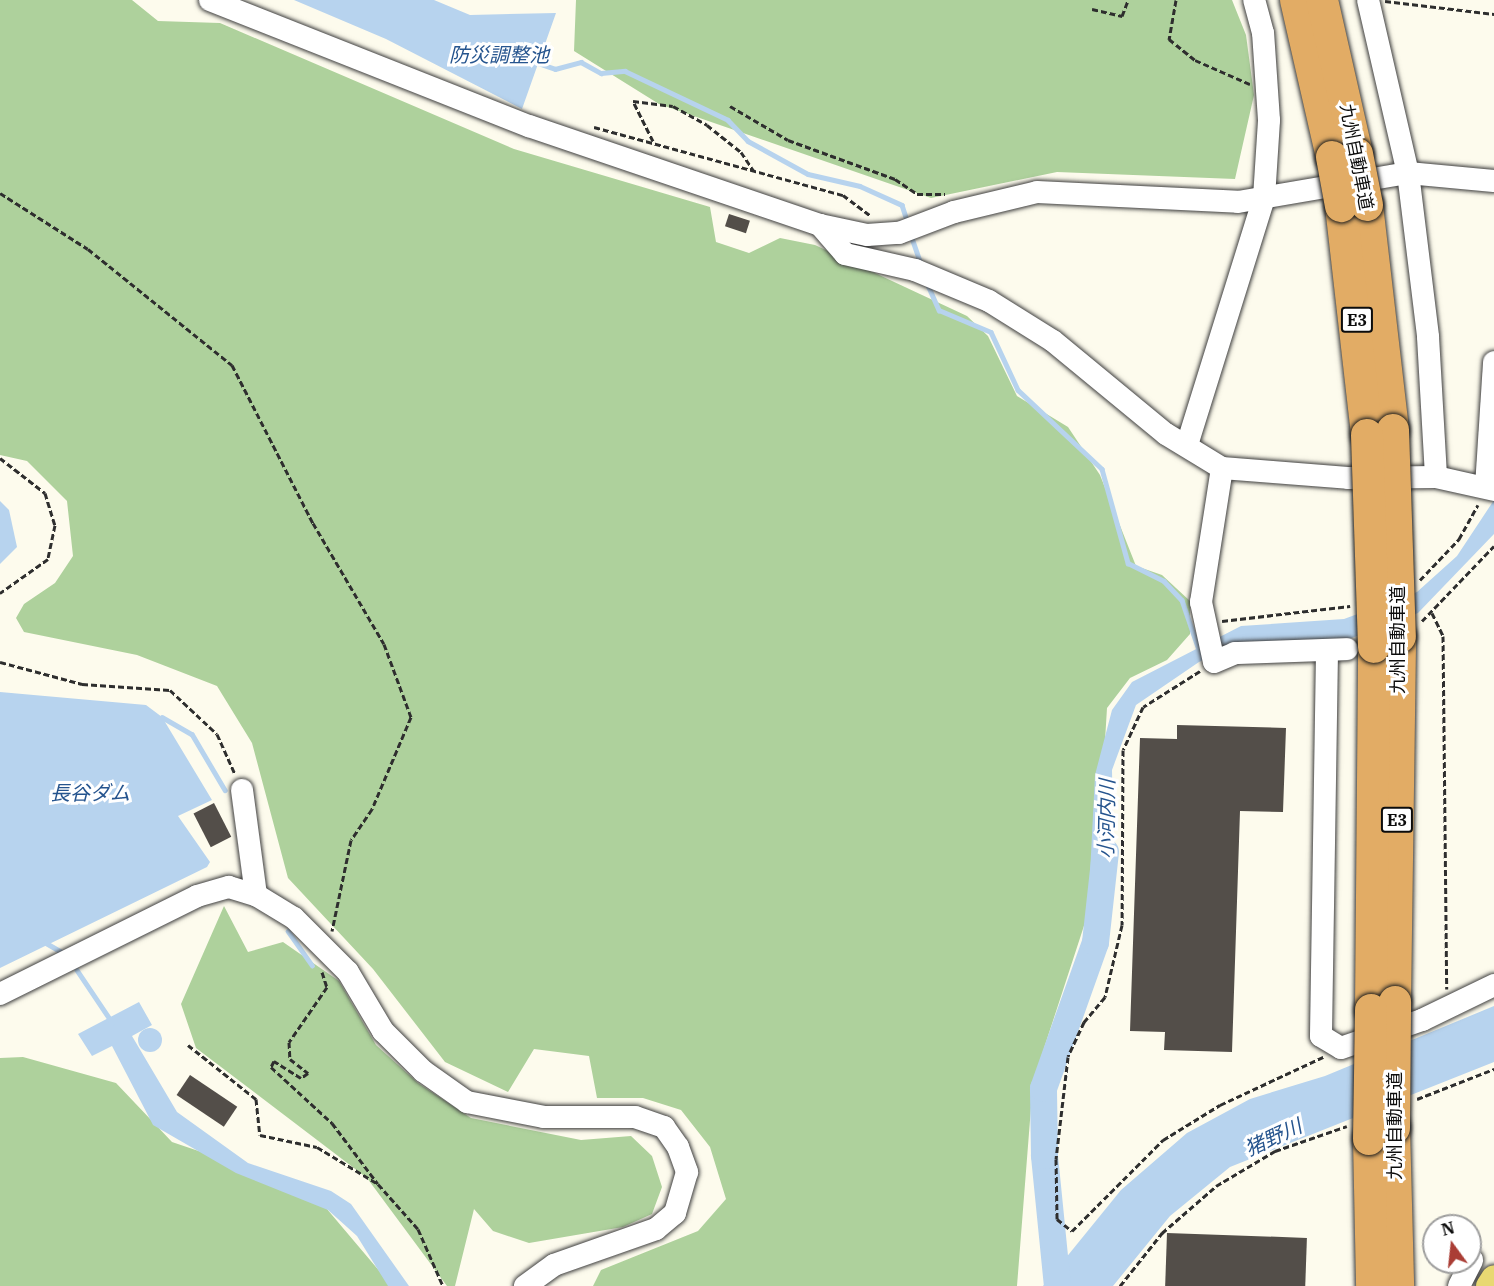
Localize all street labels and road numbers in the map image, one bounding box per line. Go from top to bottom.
street label: 九州自動車道 [1335,102,1377,212]
road number: E3 [1340,307,1374,333]
street label: 九州自動車道 [1387,586,1409,694]
road number: E3 [1380,807,1414,833]
street label: 九州自動車道 [1384,1072,1406,1180]

